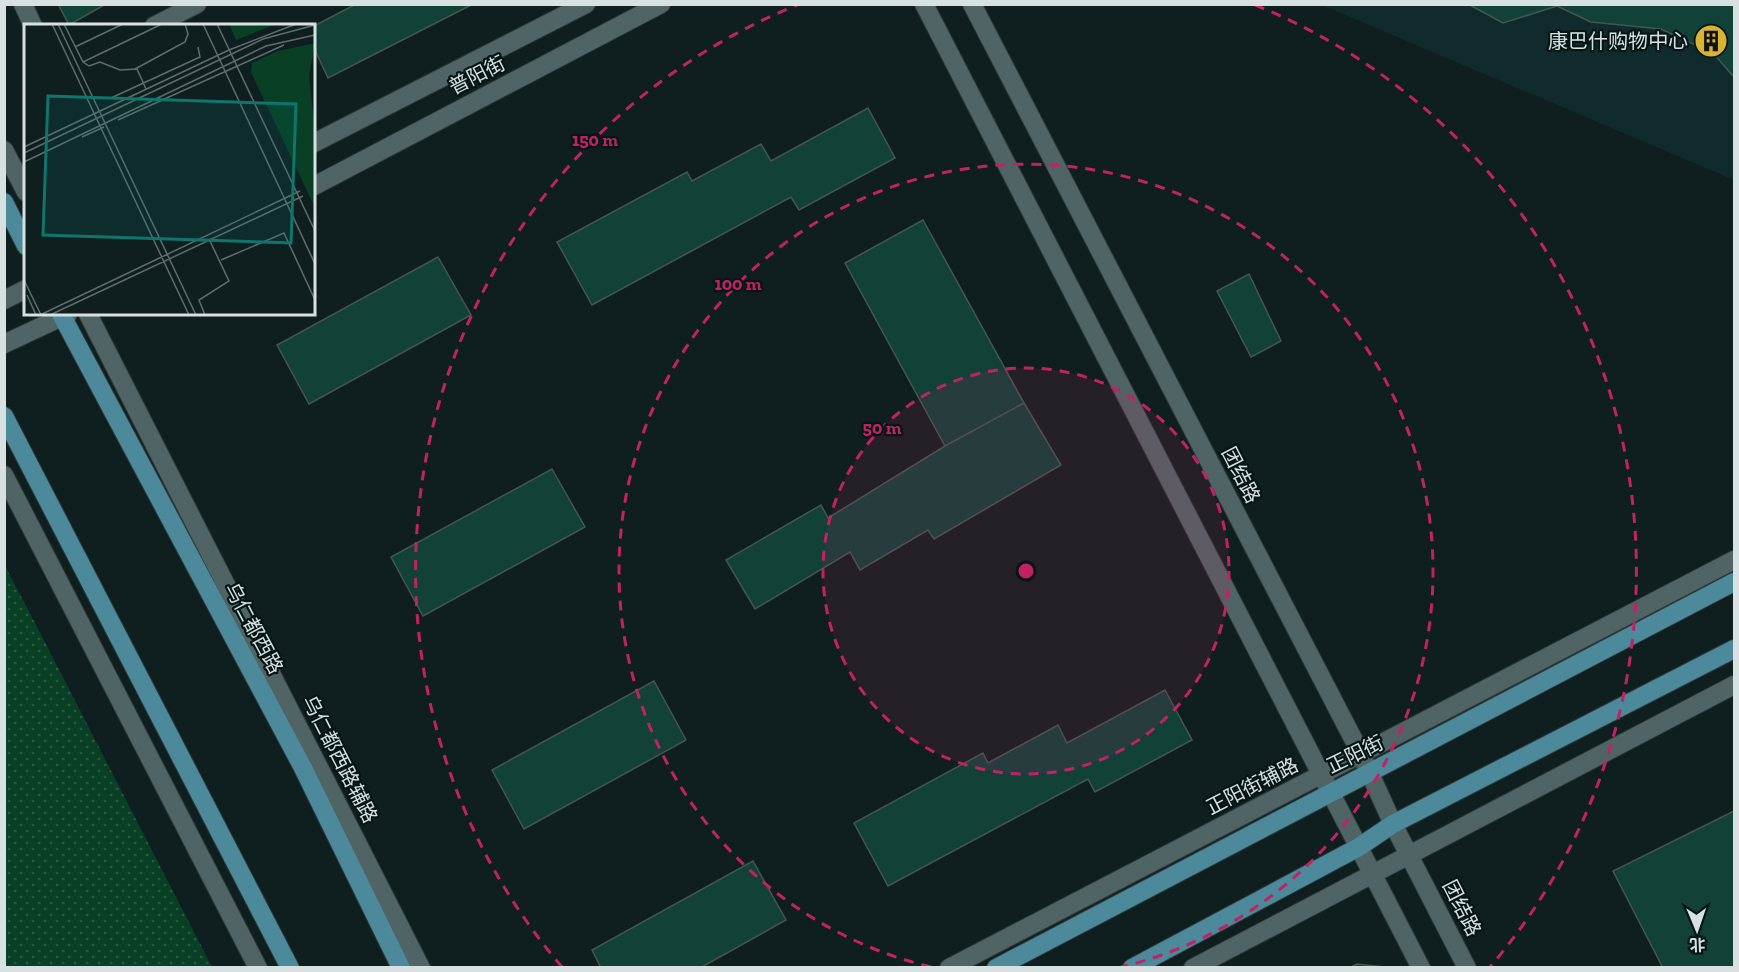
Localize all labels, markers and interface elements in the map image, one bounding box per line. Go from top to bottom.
building icon: 康巴什购物中心 [1693,23,1729,59]
inset map [24,24,315,315]
place label: 康巴什购物中心 [1548,29,1688,53]
street label: 普阳街 [445,51,509,99]
text: 150 m [572,129,618,151]
text: 100 m [714,273,762,295]
text: 50 m [863,417,902,439]
street label: 团结路 [1217,443,1265,507]
centre of rings [1016,561,1036,581]
street label: 乌仁都西路 [220,578,288,678]
street label: 乌仁都西路辅路 [298,691,382,827]
street label: 正阳街 [1323,730,1387,778]
street label: 正阳街辅路 [1202,753,1302,819]
street label: 团结路 [1438,876,1486,940]
north arrow [1667,900,1727,960]
text: 北 [1689,935,1706,954]

